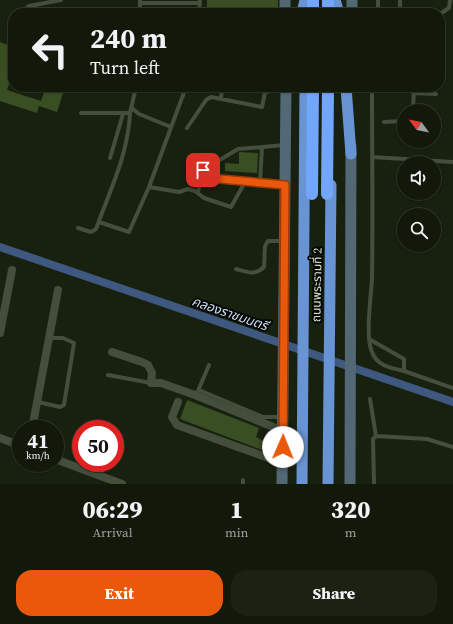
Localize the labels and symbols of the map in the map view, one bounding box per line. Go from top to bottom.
north arrow [397,104,441,148]
pin [186,153,220,187]
street label: ถนนพระรามที่ 2 [307,248,326,322]
water label: คลองราชมนตรี [190,293,273,335]
speed limit sign: 50 [72,420,124,472]
position arrow [262,426,304,468]

